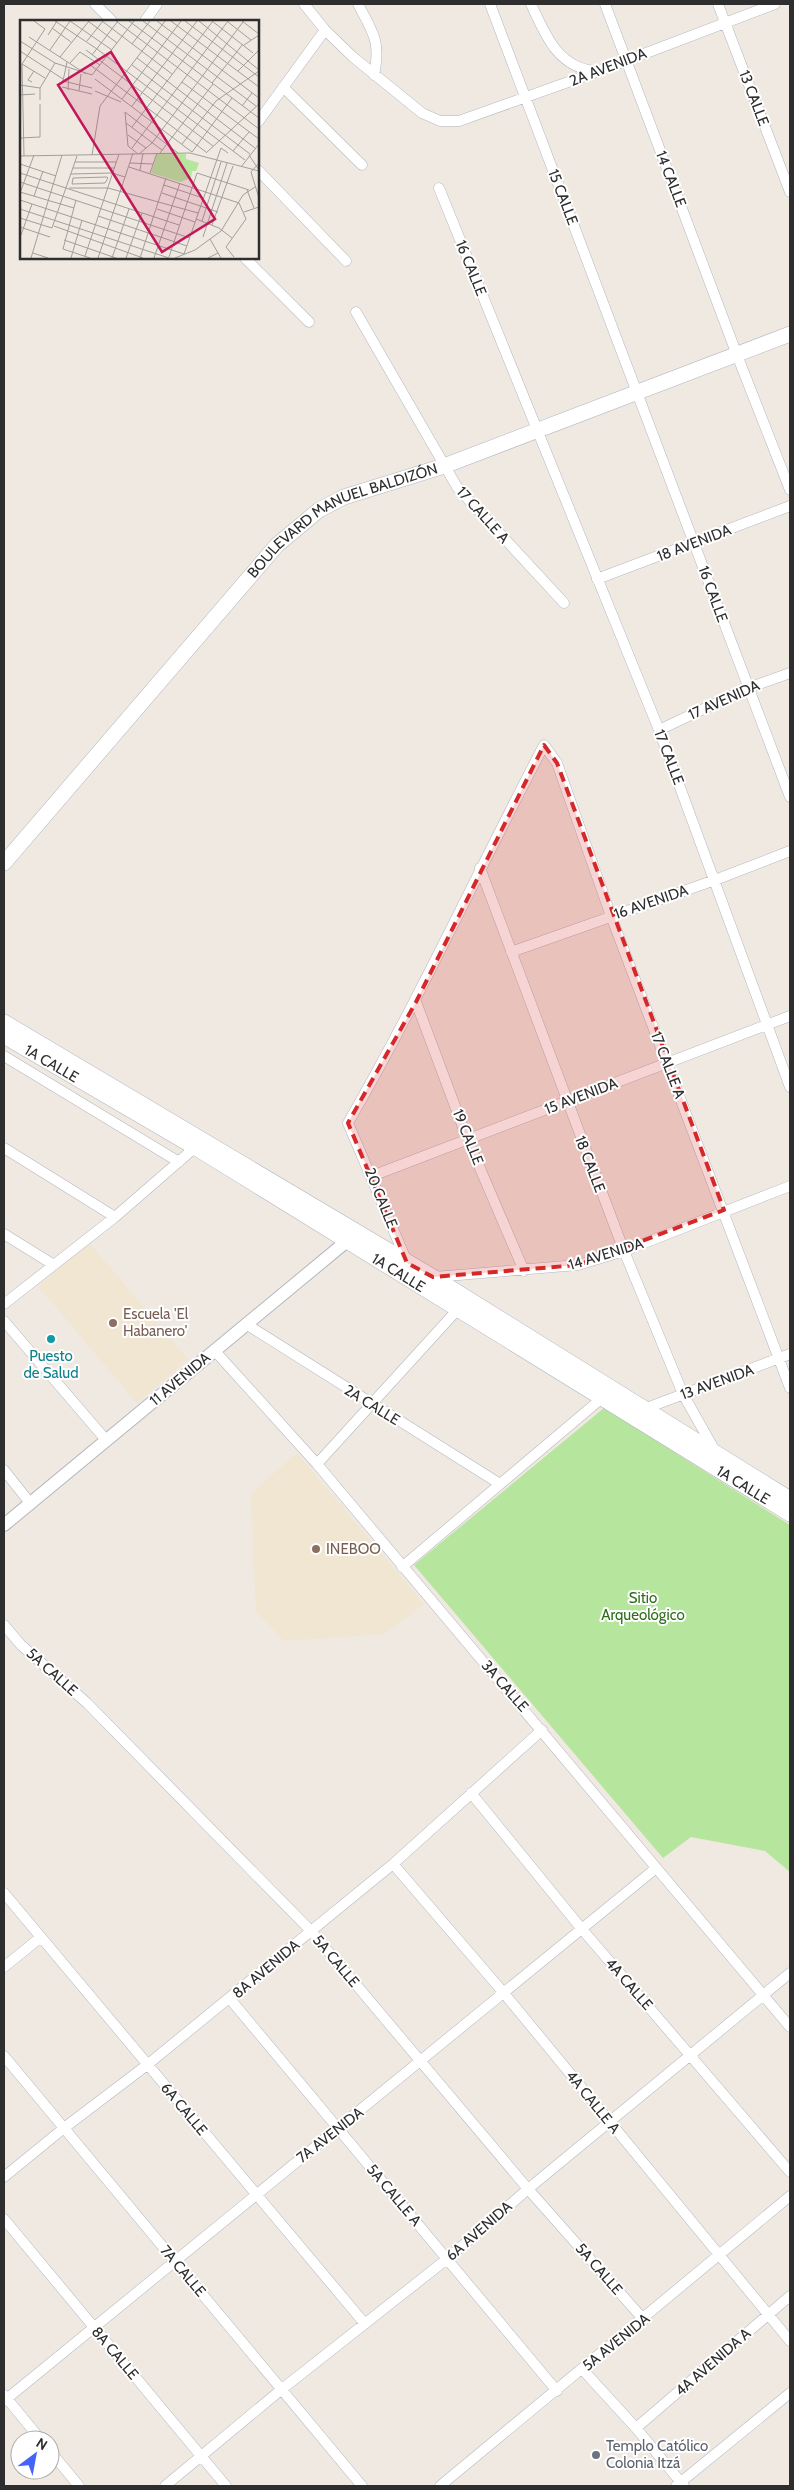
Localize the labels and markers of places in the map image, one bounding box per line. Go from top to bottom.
place label: Escuela 'El Habanero' [123,1305,189,1340]
marker: Escuela 'El Habanero' [107,1317,119,1329]
marker: Puesto de Salud [45,1333,57,1345]
place label: Puesto de Salud [23,1347,79,1382]
place label: INEBOO [326,1540,381,1558]
marker: INEBOO [310,1543,322,1555]
place label: Templo Católico Colonia Itzá [606,2437,708,2472]
marker: Templo Católico Colonia Itzá [590,2449,602,2461]

